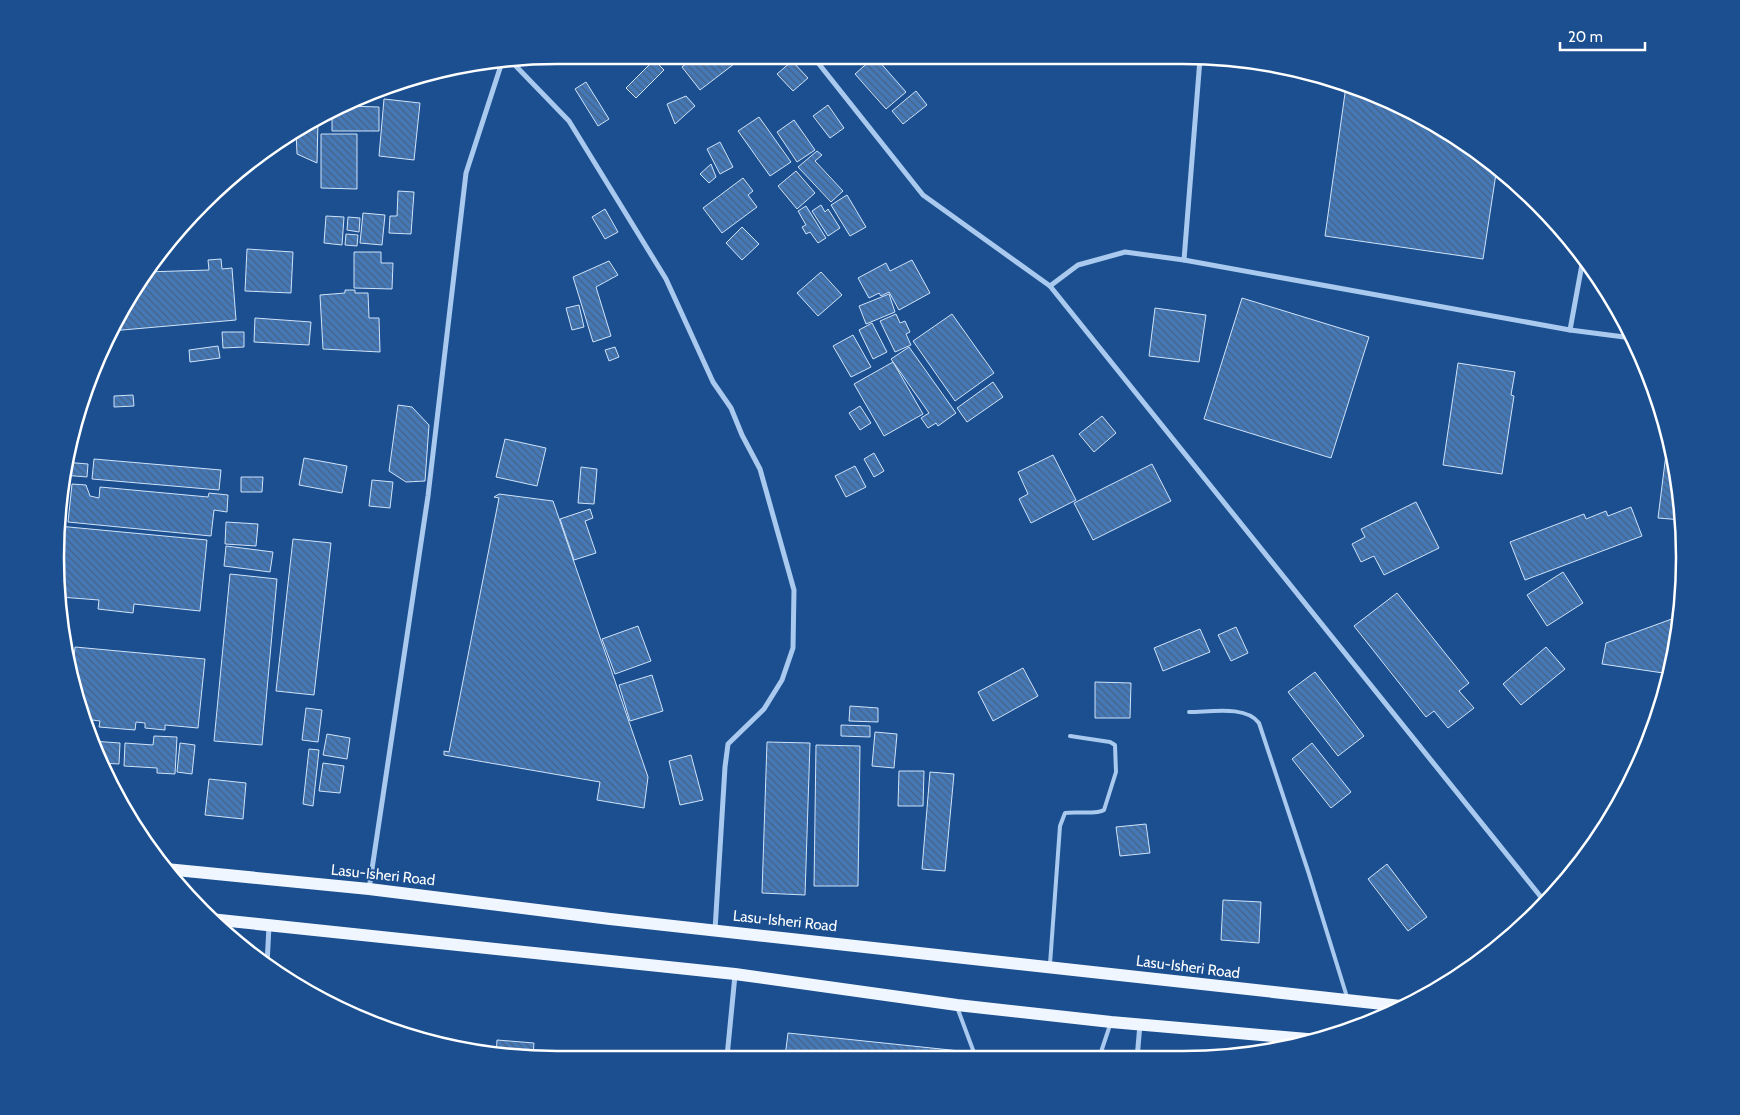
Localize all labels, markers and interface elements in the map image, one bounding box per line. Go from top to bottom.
scale bar [1560,20,1645,52]
text: 20 m [1568,28,1603,46]
street label: Lasu-Isheri Road [330,861,436,889]
street label: Lasu-Isheri Road [732,907,838,935]
street label: Lasu-Isheri Road [1135,952,1241,982]

